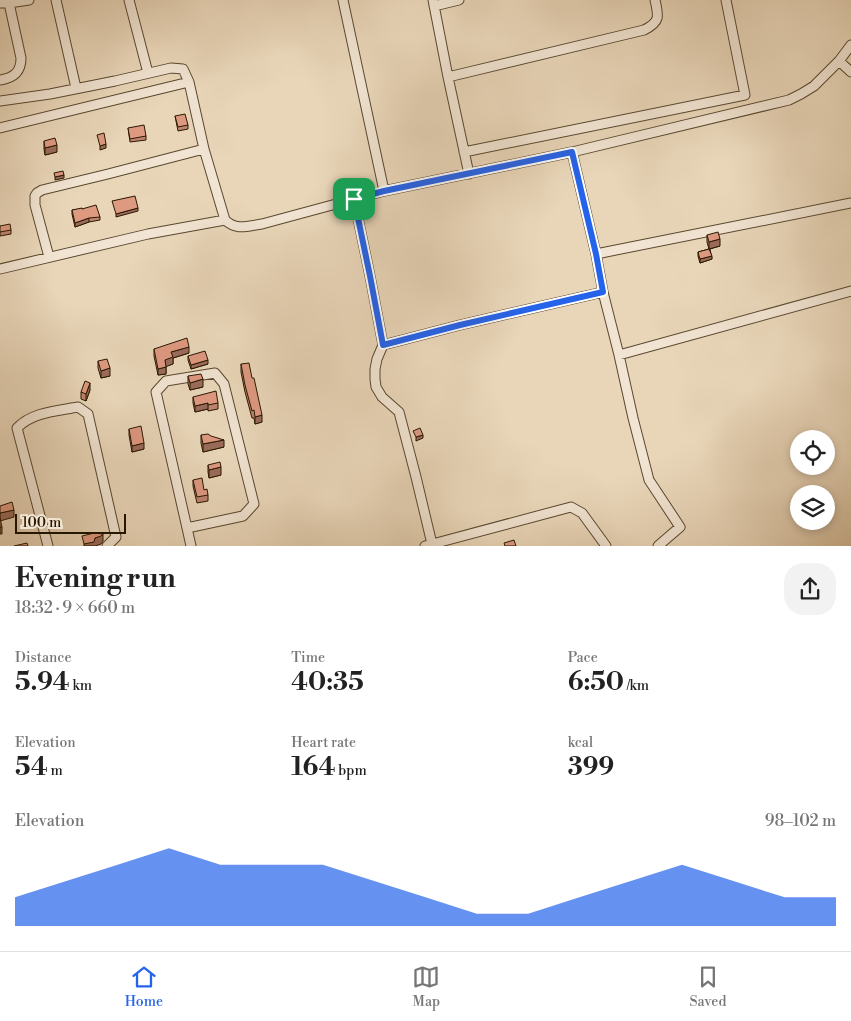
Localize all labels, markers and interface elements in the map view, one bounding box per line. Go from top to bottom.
pin [333,178,375,220]
icon: arrive [340,185,368,213]
map controls [790,430,835,530]
button: locate [790,430,835,475]
button: layers [790,485,835,530]
scale bar [15,511,126,534]
text: 100 m [22,514,61,532]
text: Evening run [15,561,176,596]
button: share [784,563,836,615]
text: 18:32 · 9 × 660 m [15,598,135,618]
text: Distance [15,649,72,667]
text: Time [291,649,325,667]
text: Pace [568,649,598,667]
text: 5.94 [15,667,70,698]
text: 40:35 [291,667,364,698]
text: 6:50 [568,667,624,698]
text: km [70,677,92,695]
text: /km [624,677,649,695]
text: Elevation [15,734,76,752]
text: Heart rate [291,734,356,752]
text: kcal [568,734,593,752]
text: 54 [15,752,48,783]
text: 164 [291,752,335,783]
text: 399 [568,752,614,783]
text: m [48,762,63,780]
text: bpm [335,762,367,780]
text: Elevation [15,811,84,831]
text: 98–102 m [765,811,836,831]
tab: Home [125,963,163,1011]
tab: Map [412,963,440,1011]
tab: Saved [690,963,726,1011]

